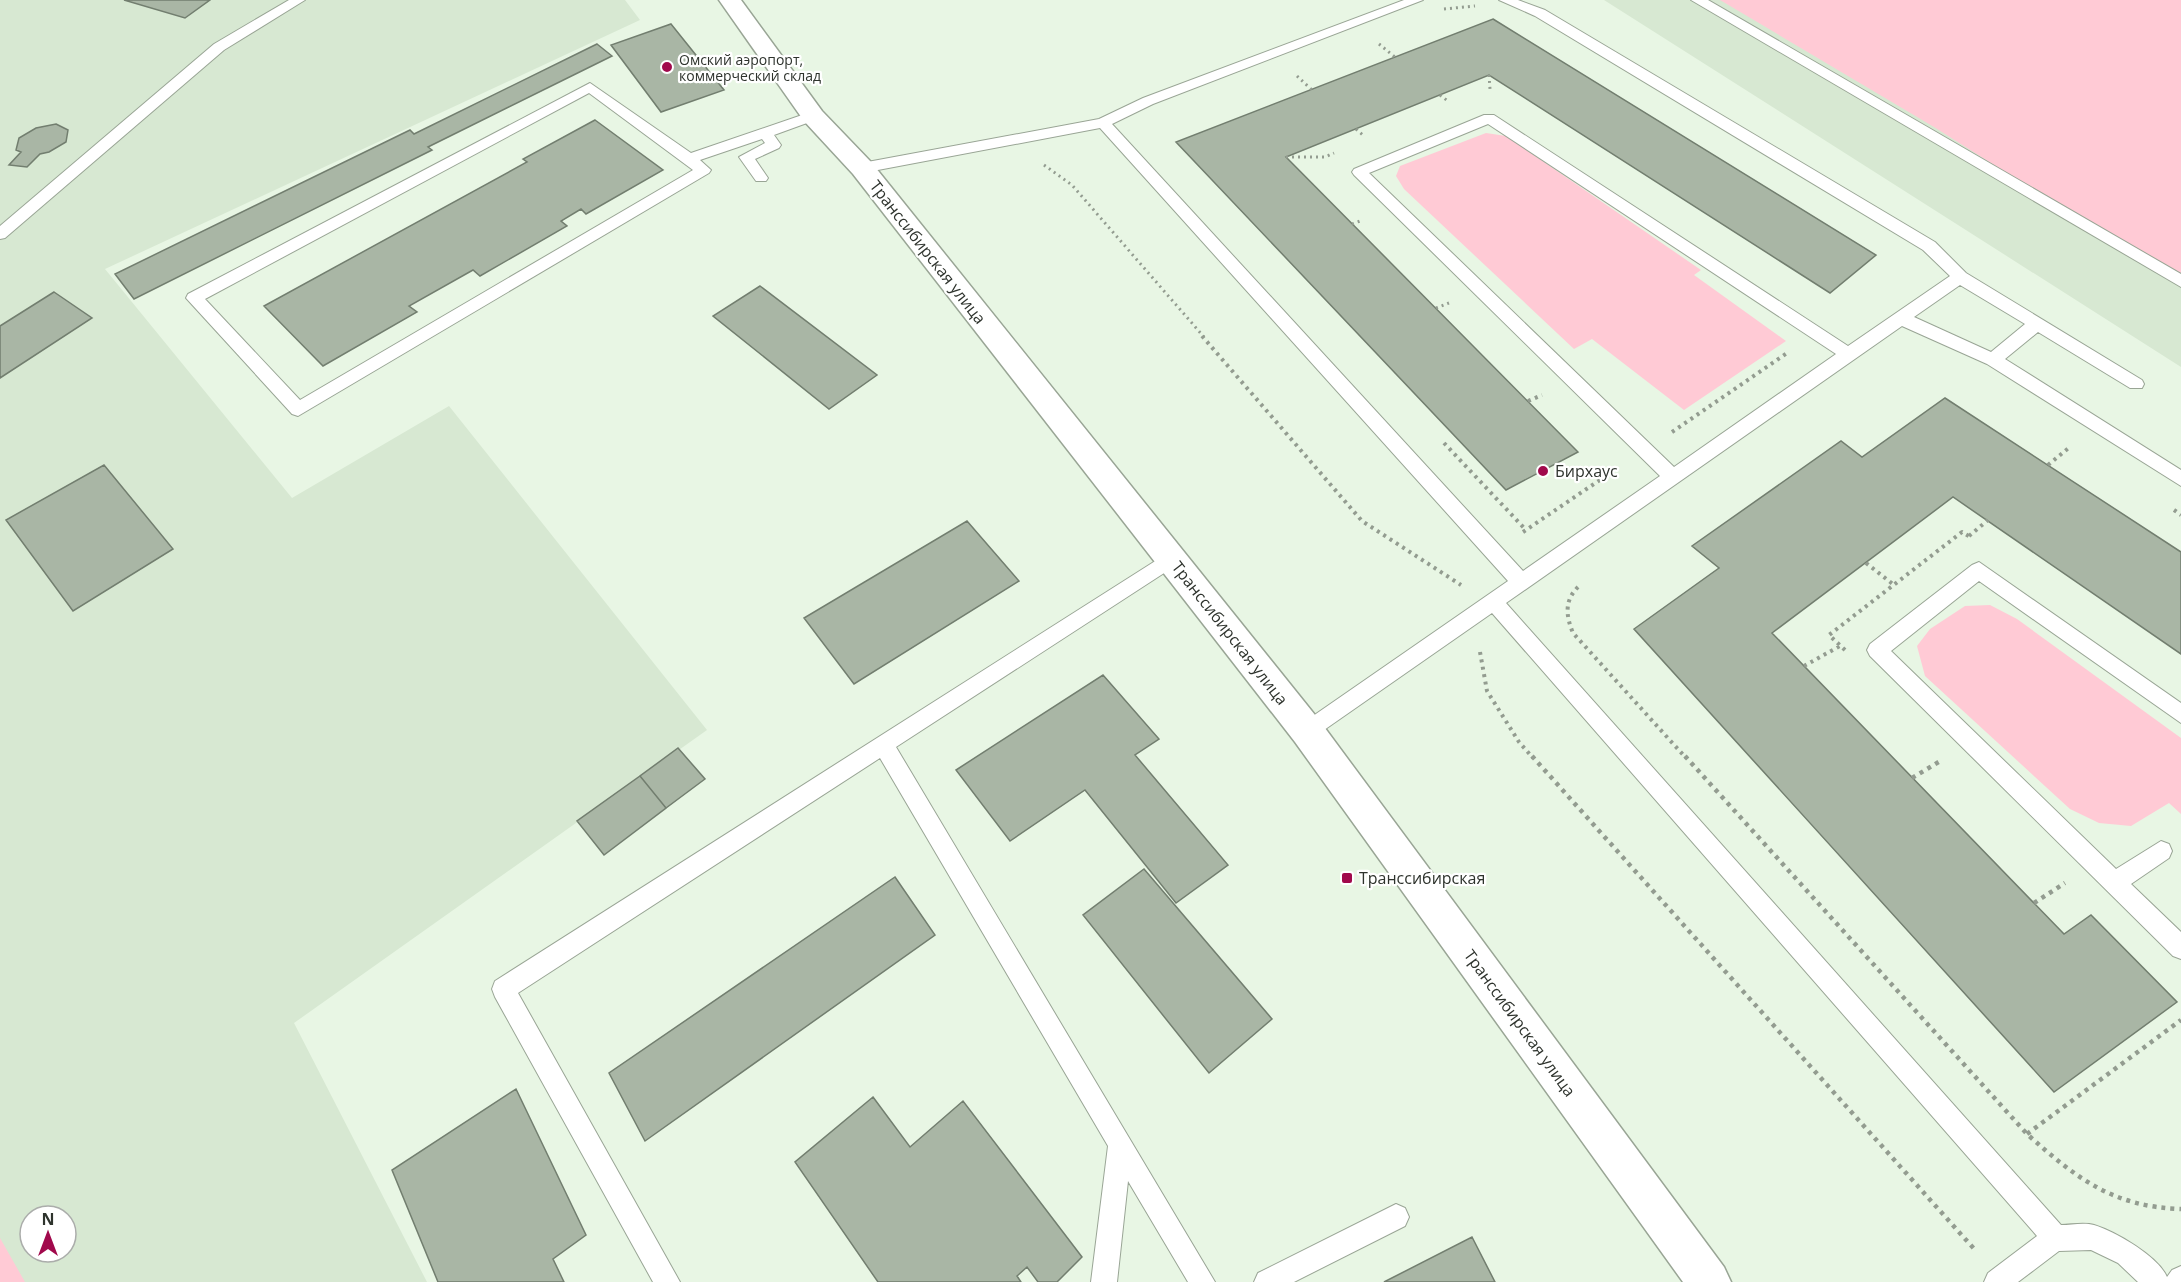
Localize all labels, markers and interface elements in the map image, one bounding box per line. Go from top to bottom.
place label: Омский аэропорт, коммерческий склад [679,50,821,85]
marker: Омский аэропорт, коммерческий склад [660,60,674,74]
street label: Транссибирская улица [865,176,991,328]
place label: Бирхаус [1555,460,1618,482]
marker: Бирхаус [1536,464,1550,478]
street label: Транссибирская улица [1167,557,1293,709]
place label: Транссибирская [1359,867,1485,889]
marker: Транссибирская [1340,871,1354,885]
street label: Транссибирская улица [1459,945,1581,1101]
north arrow [18,1204,78,1264]
text: N [41,1208,55,1230]

